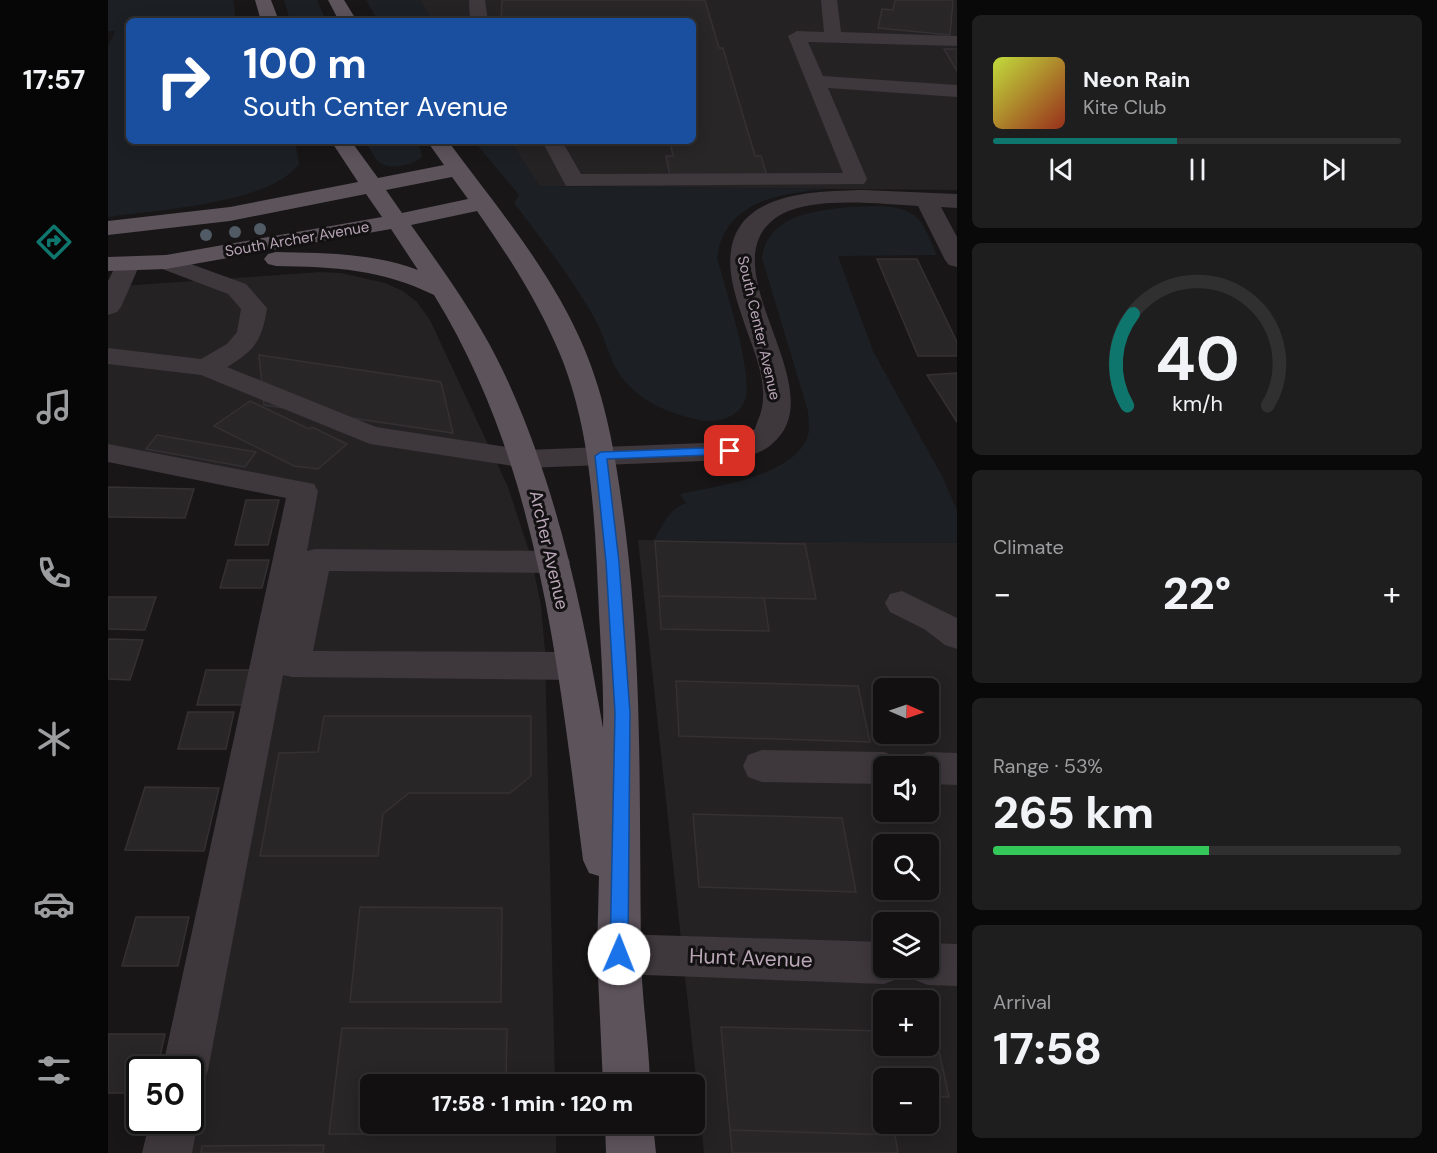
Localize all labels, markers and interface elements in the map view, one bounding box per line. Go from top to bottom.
text: 100 m [243,36,367,91]
icon: right [144,42,222,120]
text: 17:57 [23,62,85,97]
text: Neon Rain [1083,65,1190,94]
text: South Center Avenue [243,89,508,124]
text: Kite Club [1083,94,1167,120]
icon: previous [1045,153,1078,186]
icon: pause [1181,153,1214,186]
icon: next [1317,153,1350,186]
street label: South Archer Avenue [223,216,371,262]
icon: directions [33,221,75,263]
street label: South Center Avenue [733,254,785,402]
text: 40 [1155,318,1239,399]
icon: music [33,386,75,428]
text: km/h [1172,390,1222,418]
pin [704,425,755,476]
icon: arrive [713,434,746,467]
street label: Archer Avenue [524,488,574,612]
text: Climate [993,534,1064,560]
icon: phone [33,552,75,594]
text: 22° [1163,564,1231,623]
text: − [993,572,1011,615]
text: + [1383,572,1401,615]
north arrow [873,678,939,744]
map controls [873,678,939,1134]
icon: climate [33,718,75,760]
text: Range · 53% [993,753,1103,779]
button: sound [873,756,939,822]
text: 265 km [993,783,1154,842]
button: search [873,834,939,900]
icon: car [33,883,75,925]
button: layers [873,912,939,978]
position arrow [587,922,651,986]
street label: Hunt Avenue [689,942,813,974]
text: Arrival [993,989,1051,1015]
button: + [873,990,939,1056]
text: 17:58 [993,1019,1102,1078]
icon: filters [33,1049,75,1091]
speed limit sign: 50 [126,1056,204,1134]
button: − [873,1068,939,1134]
text: 17:58 · 1 min · 120 m [432,1089,633,1118]

